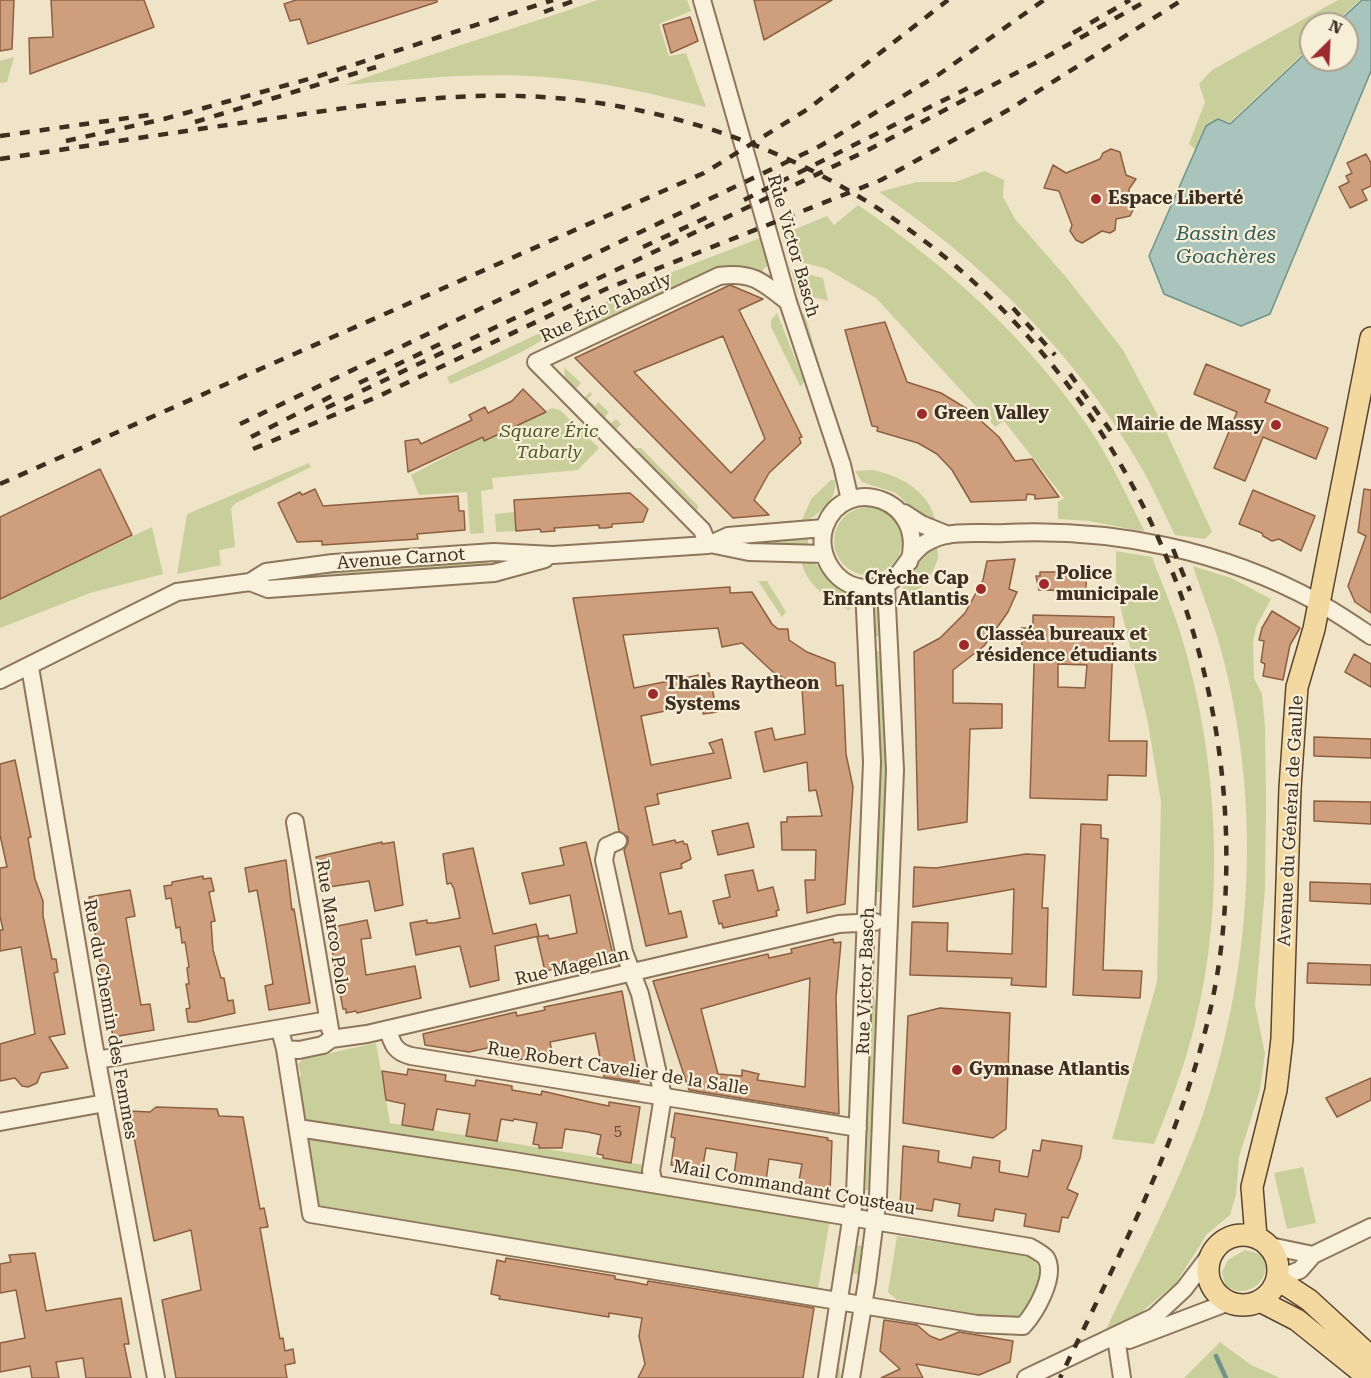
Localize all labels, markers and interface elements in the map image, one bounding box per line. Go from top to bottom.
north arrow [1299,12,1359,72]
text: N [1326,16,1345,38]
street label: Rue Victor Basch [762,172,824,320]
place label: Espace Liberté [1108,188,1243,210]
marker: Espace Liberté [1089,192,1103,206]
water label: Bassin des Goachères [1176,222,1276,269]
street label: Rue Éric Tabarly [537,268,675,348]
place label: Green Valley [934,403,1049,425]
marker: Green Valley [915,407,929,421]
place label: Mairie de Massy [1116,414,1264,436]
marker: Mairie de Massy [1269,418,1283,432]
park label: Square Éric Tabarly [500,421,598,464]
street label: Avenue Carnot [336,544,466,574]
place label: Police municipale [1056,563,1159,606]
place label: Crèche Cap Enfants Atlantis [823,568,969,610]
marker: Police municipale [1037,577,1051,591]
marker: Crèche Cap Enfants Atlantis [974,582,988,596]
place label: Classéa bureaux et résidence étudiants [976,624,1157,666]
marker: Classéa bureaux et résidence étudiants [957,638,971,652]
place label: Thales Raytheon Systems [665,673,819,716]
marker: Thales Raytheon Systems [646,687,660,701]
street label: Avenue du Général de Gaulle [1274,695,1308,947]
street label: Rue Marco Polo [311,858,353,996]
street label: Rue du Chemin des Femmes [78,897,142,1141]
street label: Rue Victor Basch [853,907,879,1055]
street label: Rue Magellan [513,943,631,991]
street label: Rue Robert Cavelier de la Salle [486,1038,750,1100]
place label: Gymnase Atlantis [969,1059,1130,1081]
marker: Gymnase Atlantis [950,1063,964,1077]
house number: 5 [614,1123,622,1141]
street label: Mail Commandant Cousteau [671,1156,917,1220]

